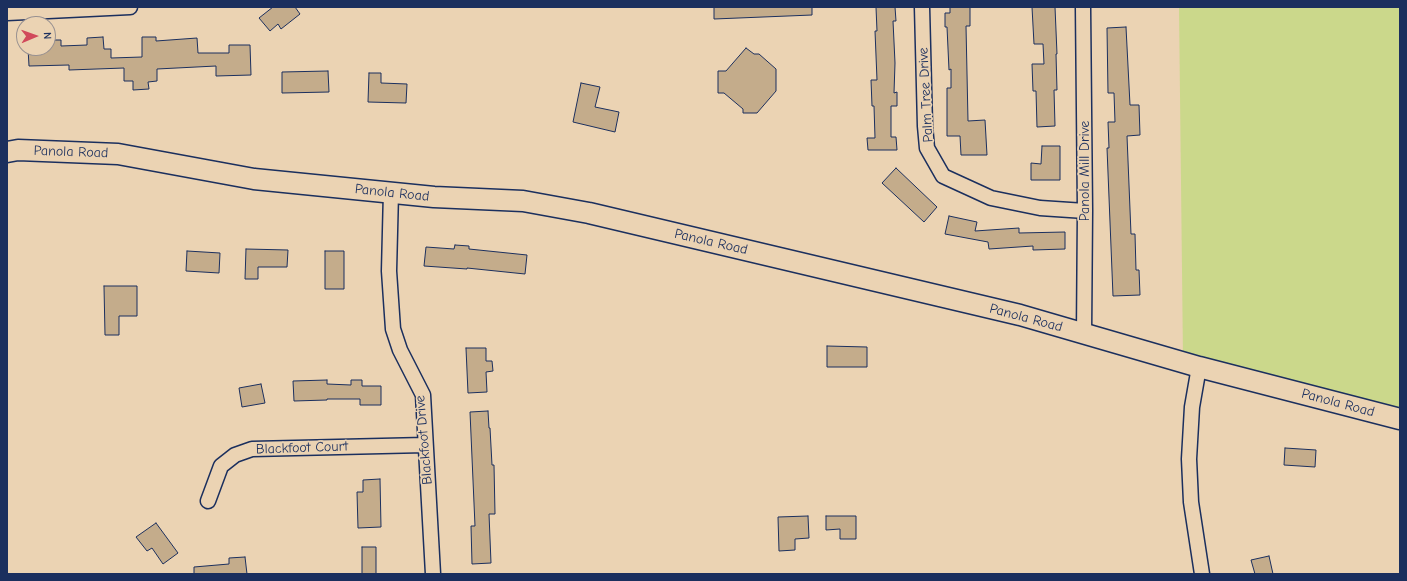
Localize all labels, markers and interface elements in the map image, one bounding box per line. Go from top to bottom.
north arrow [16,16,56,56]
text: N [41,32,54,39]
street label: Palm Tree Drive [915,47,937,143]
street label: Panola Mill Drive [1077,121,1093,221]
street label: Panola Road [33,142,109,162]
street label: Panola Road [354,181,430,205]
street label: Panola Road [673,225,749,259]
street label: Panola Road [988,300,1064,336]
street label: Panola Road [1300,385,1376,421]
street label: Blackfoot Drive [412,395,436,485]
street label: Blackfoot Court [256,438,348,458]

